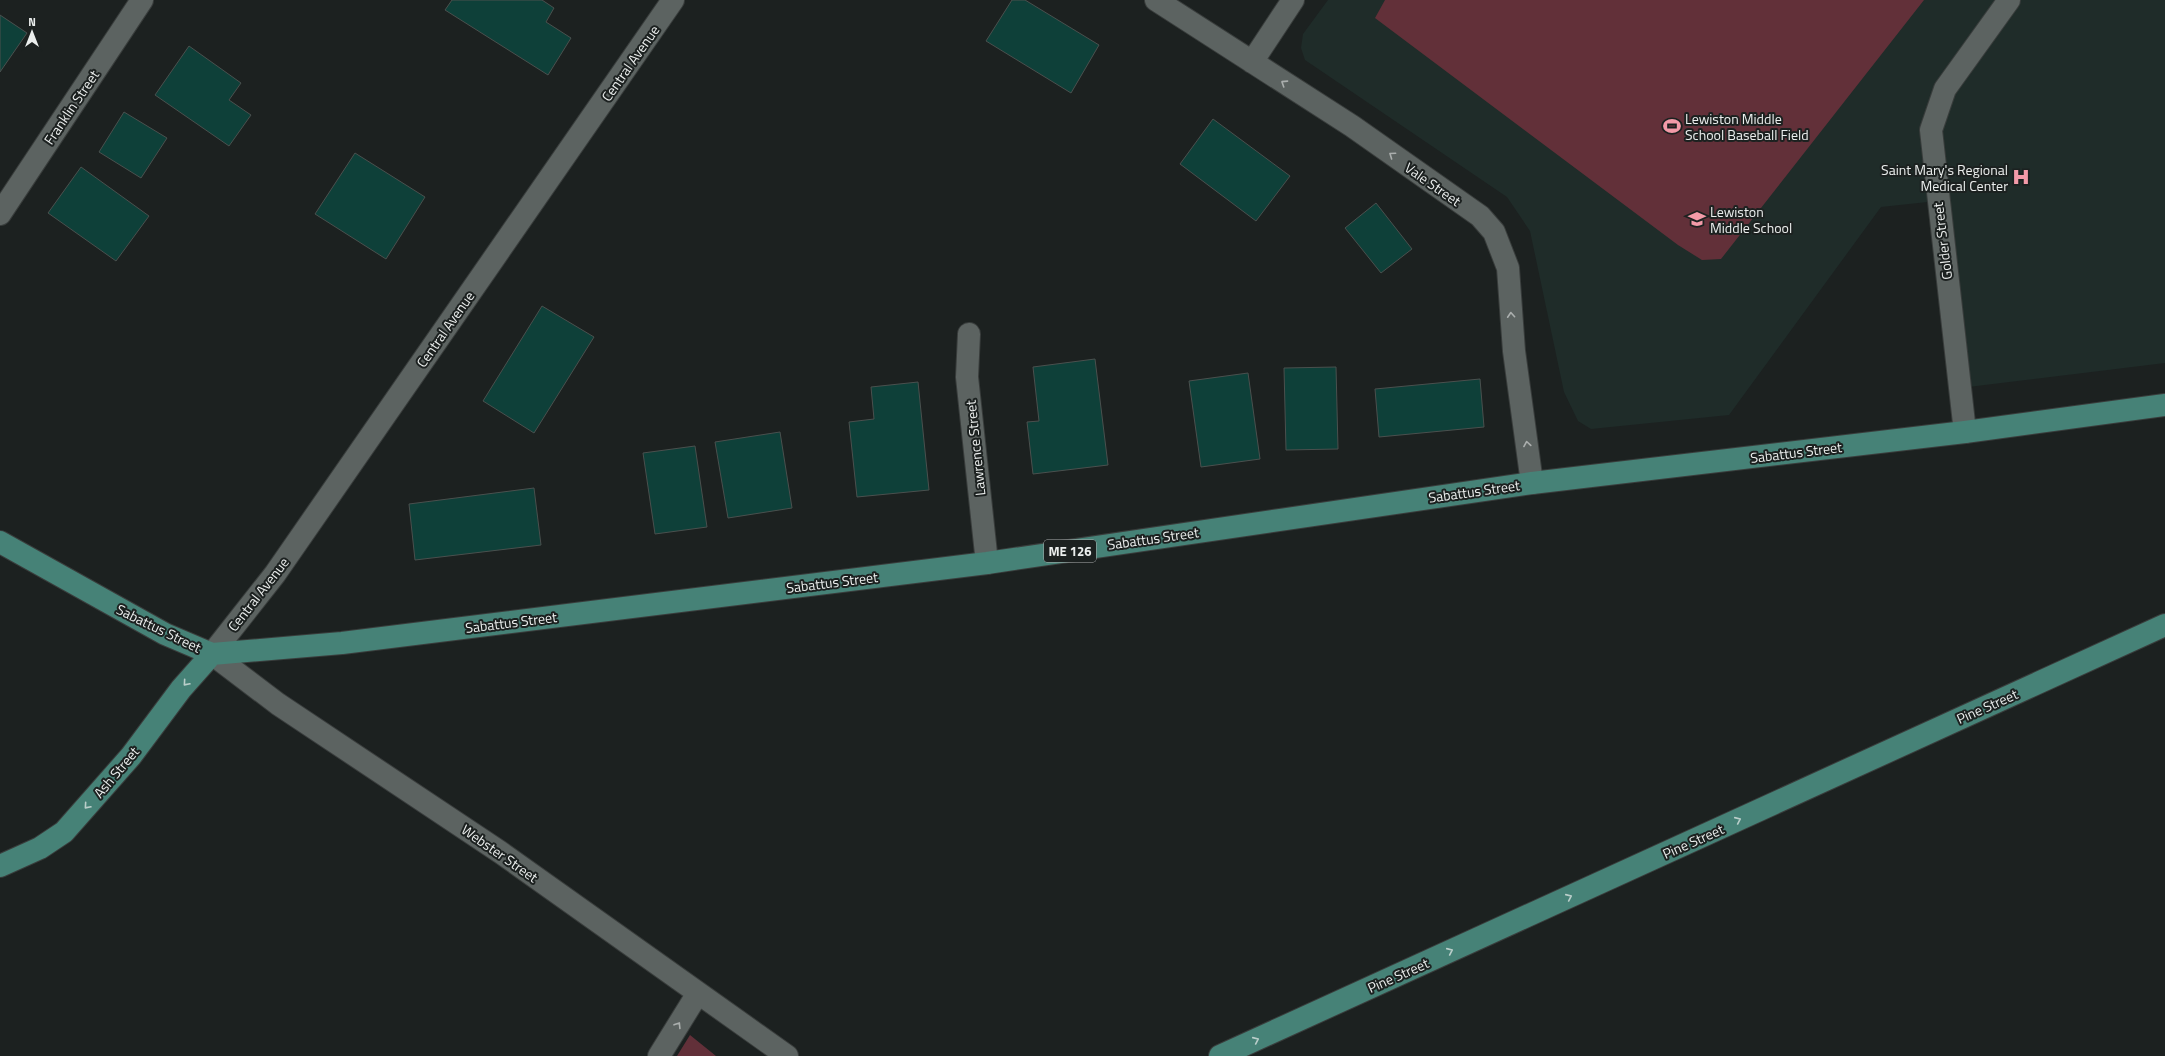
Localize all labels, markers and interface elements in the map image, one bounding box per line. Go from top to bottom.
north arrow [12,12,52,52]
text: N [28,14,36,30]
street label: Central Avenue [596,21,664,105]
street label: Franklin Street [38,65,104,149]
one-way arrow [1281,80,1288,87]
place label: Lewiston Middle School Baseball Field [1685,108,1809,145]
sports icon: Lewiston Middle School Baseball Field [1662,116,1682,136]
one-way arrow [1390,153,1397,160]
street label: Vale Street [1401,157,1465,211]
place label: Saint Mary's Regional Medical Center [1881,159,2008,196]
hospital icon: Saint Mary's Regional Medical Center [2011,167,2031,187]
place label: Lewiston Middle School [1710,201,1792,238]
street label: Golder Street [1927,201,1957,281]
school or university icon: Lewiston Middle School [1687,209,1707,229]
street label: Central Avenue [411,287,479,371]
one-way arrow [1507,312,1516,318]
street label: Lawrence Street [960,399,990,497]
street label: Sabattus Street [1749,436,1843,468]
one-way arrow [1523,441,1531,447]
street label: Sabattus Street [1427,474,1521,508]
street label: Sabattus Street [1106,521,1200,555]
road number: ME 126 [1044,540,1096,562]
street label: Central Avenue [222,553,294,635]
street label: Sabattus Street [785,566,879,598]
street label: Sabattus Street [113,598,205,658]
street label: Sabattus Street [464,606,558,638]
one-way arrow [183,678,190,686]
street label: Pine Street [1953,683,2021,729]
street label: Ash Street [88,742,144,802]
one-way arrow [84,801,91,809]
one-way arrow [1733,817,1741,825]
street label: Pine Street [1659,818,1727,864]
street label: Webster Street [457,819,543,887]
one-way arrow [1564,894,1572,902]
one-way arrow [1446,948,1454,956]
street label: Pine Street [1364,952,1432,998]
one-way arrow [673,1022,681,1029]
one-way arrow [1251,1037,1259,1045]

